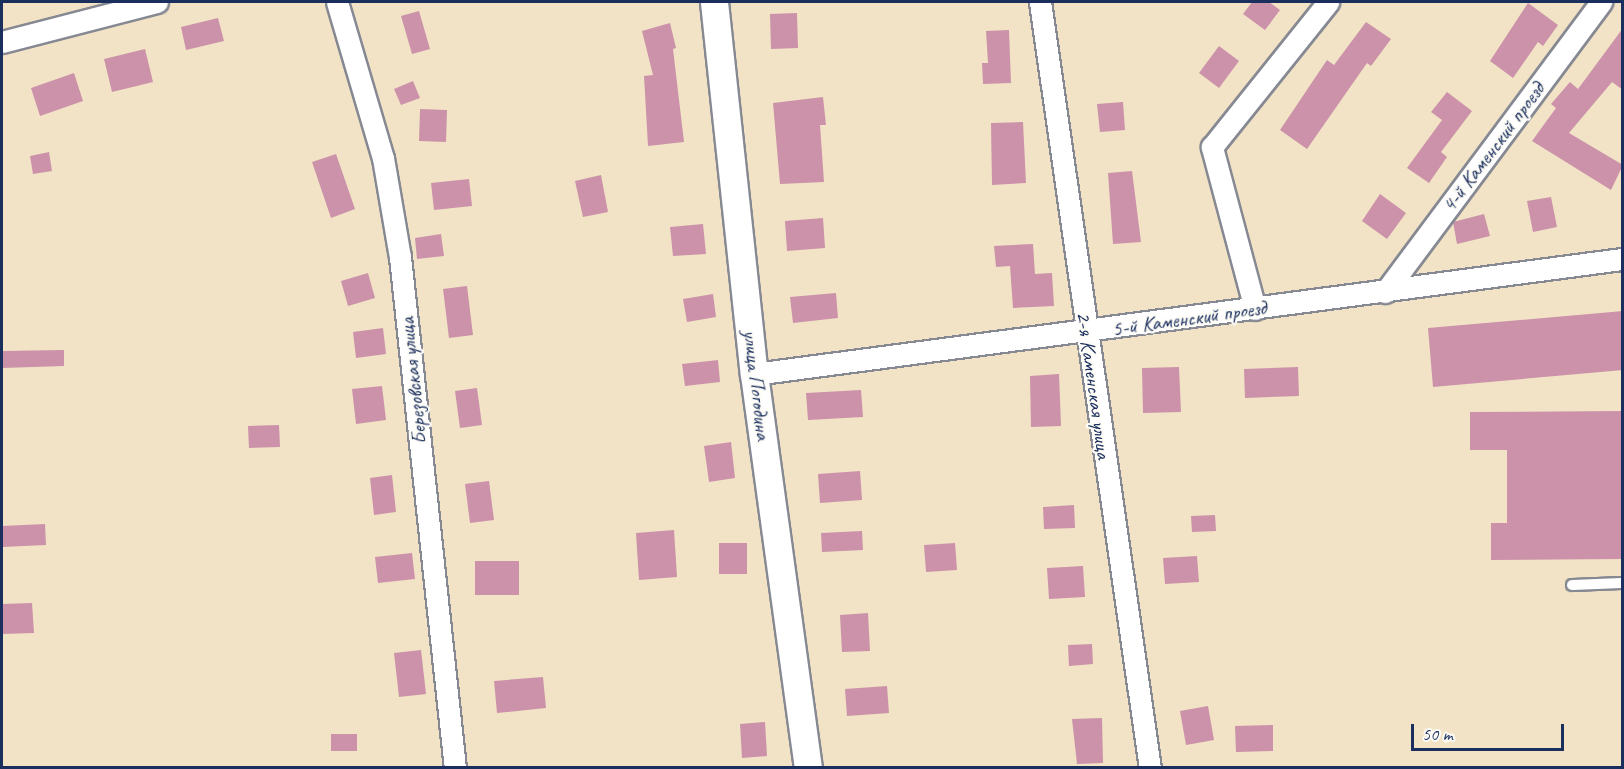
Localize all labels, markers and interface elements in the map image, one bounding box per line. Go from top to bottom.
street label: 4-й Каменский проезд [1436,77,1550,217]
street label: 5-й Каменский проезд [1110,295,1268,341]
street label: 2-я Каменская улица [1071,308,1117,462]
street label: Березовская улица [394,316,432,446]
street label: улица Погодина [738,328,776,442]
scale bar [1414,712,1567,750]
text: 50 m [1422,723,1453,745]

